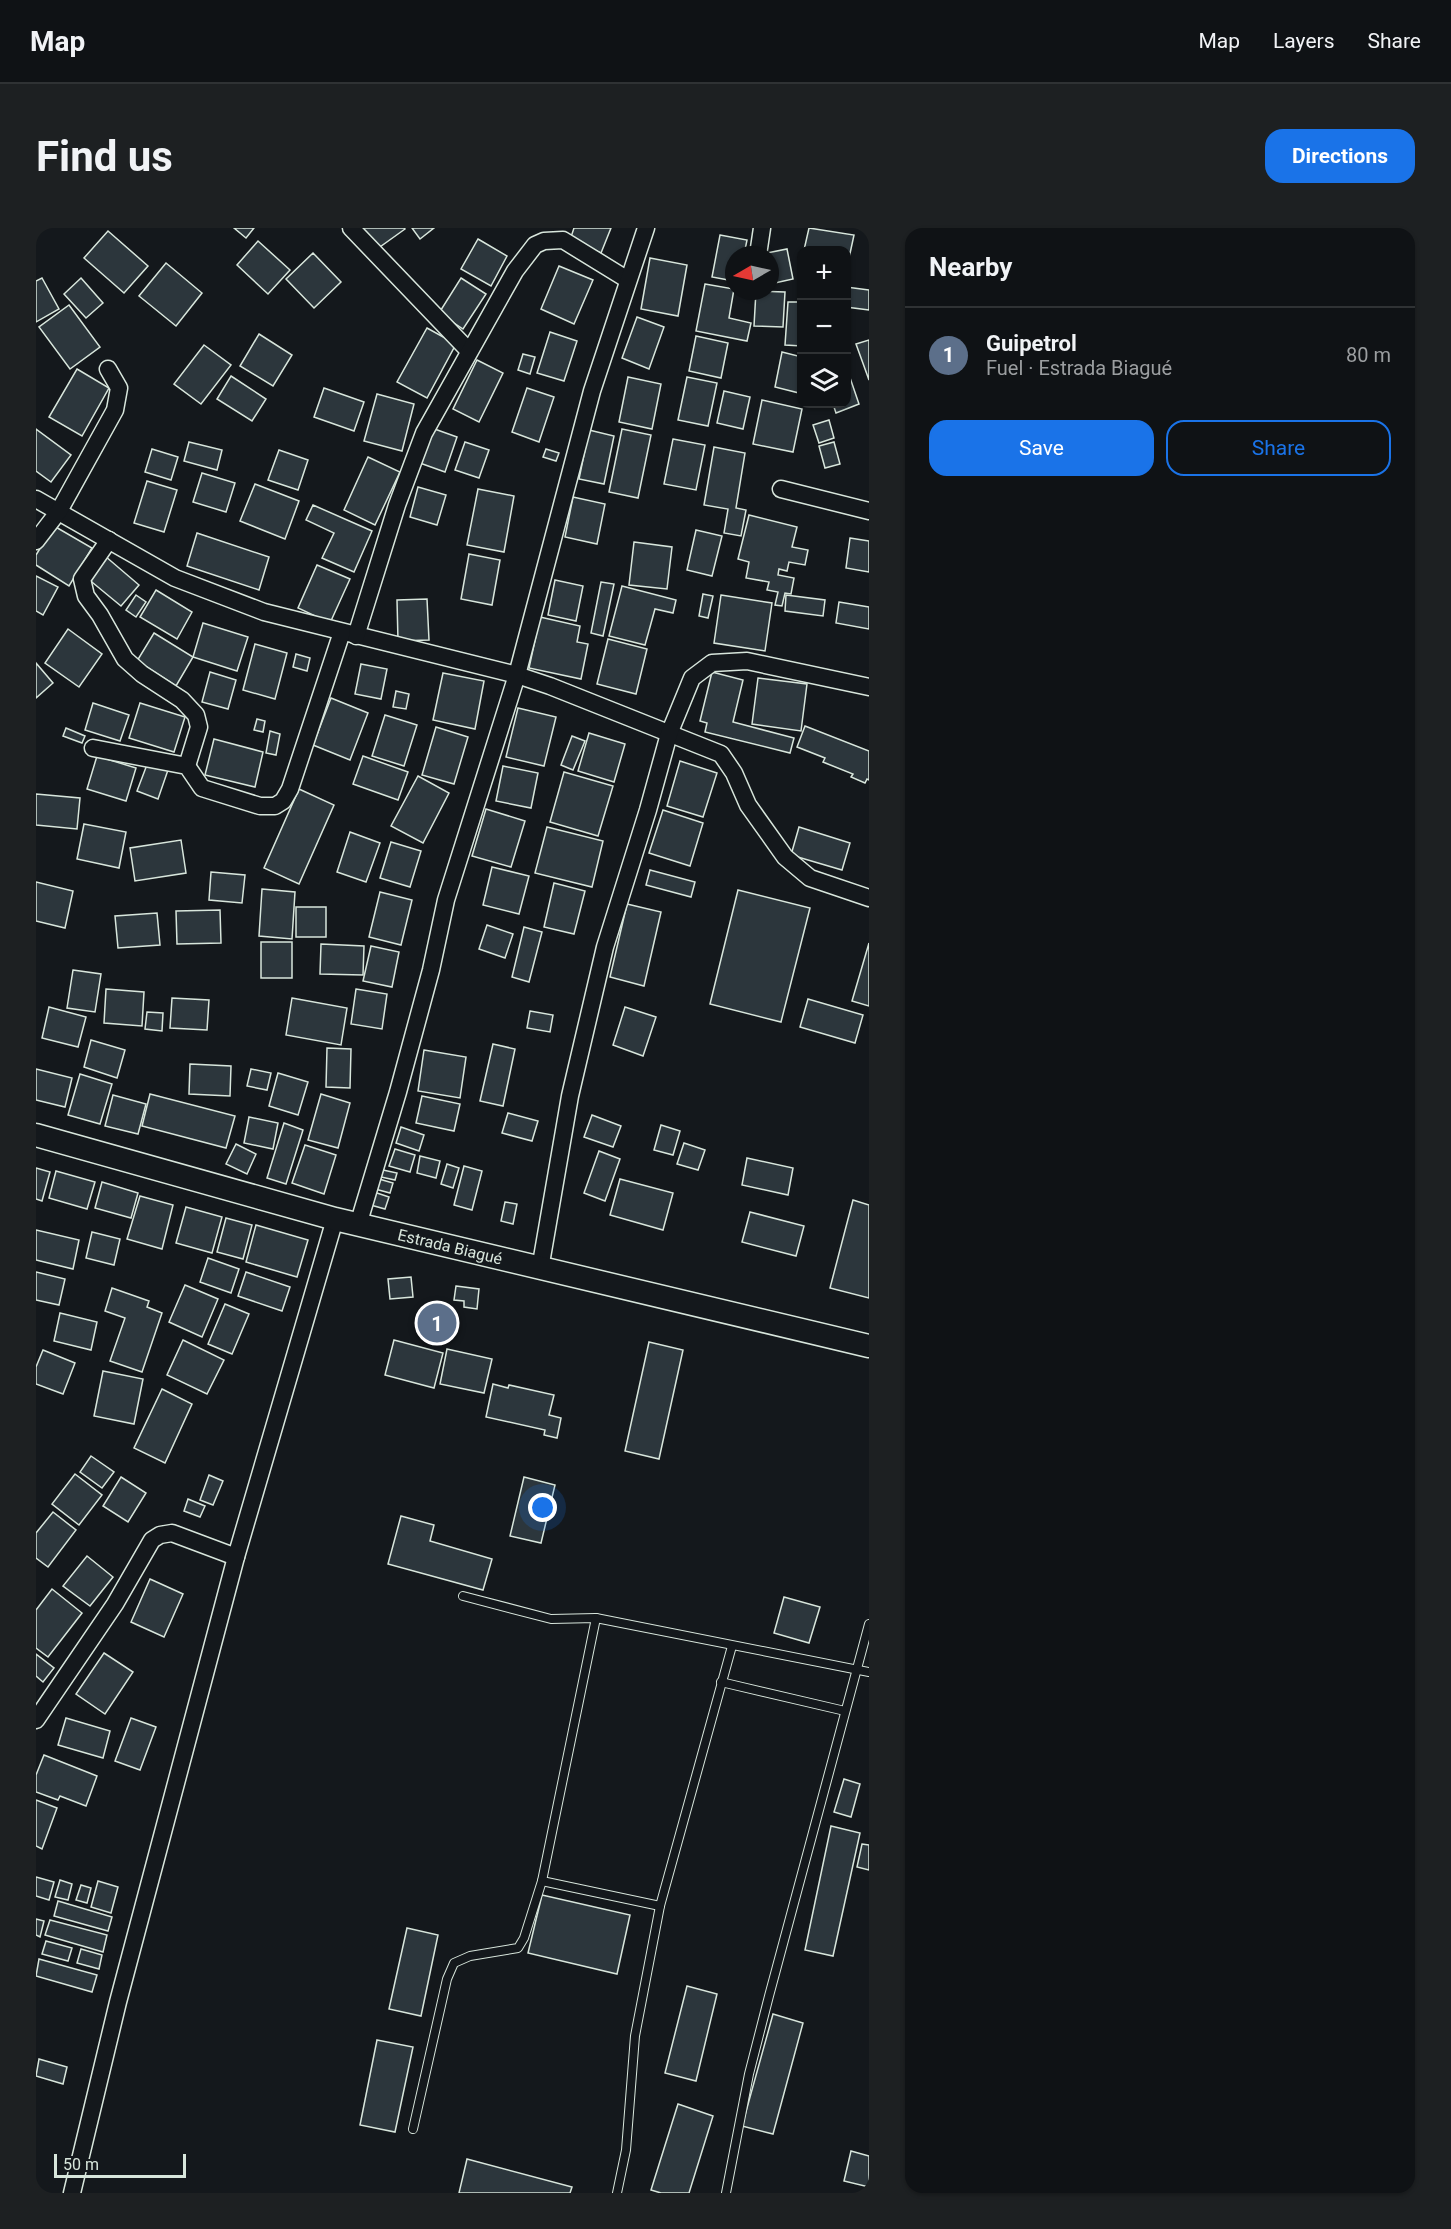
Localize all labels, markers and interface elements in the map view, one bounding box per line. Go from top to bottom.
text: Map [30,25,85,58]
text: Map [1198,29,1240,53]
text: Layers [1273,29,1334,53]
text: Share [1367,29,1421,53]
button: Directions [1265,129,1415,183]
text: Find us [36,132,173,181]
north arrow [725,246,779,300]
map controls [797,246,851,408]
button: + [797,246,851,300]
text: Nearby [929,252,1012,282]
button: − [797,300,851,354]
text: Guipetrol [986,331,1077,356]
text: 1 [943,343,954,367]
text: 80 m [1346,343,1391,367]
button: layers [797,354,851,408]
text: Fuel · Estrada Biagué [986,356,1172,380]
button: Save [929,420,1154,476]
button: Share [1166,420,1391,476]
street label: Estrada Biagué [396,1225,504,1268]
pin: 1 [418,1300,456,1346]
your location [528,1493,557,1522]
scale bar [54,2151,186,2178]
text: 50 m [63,2155,99,2174]

